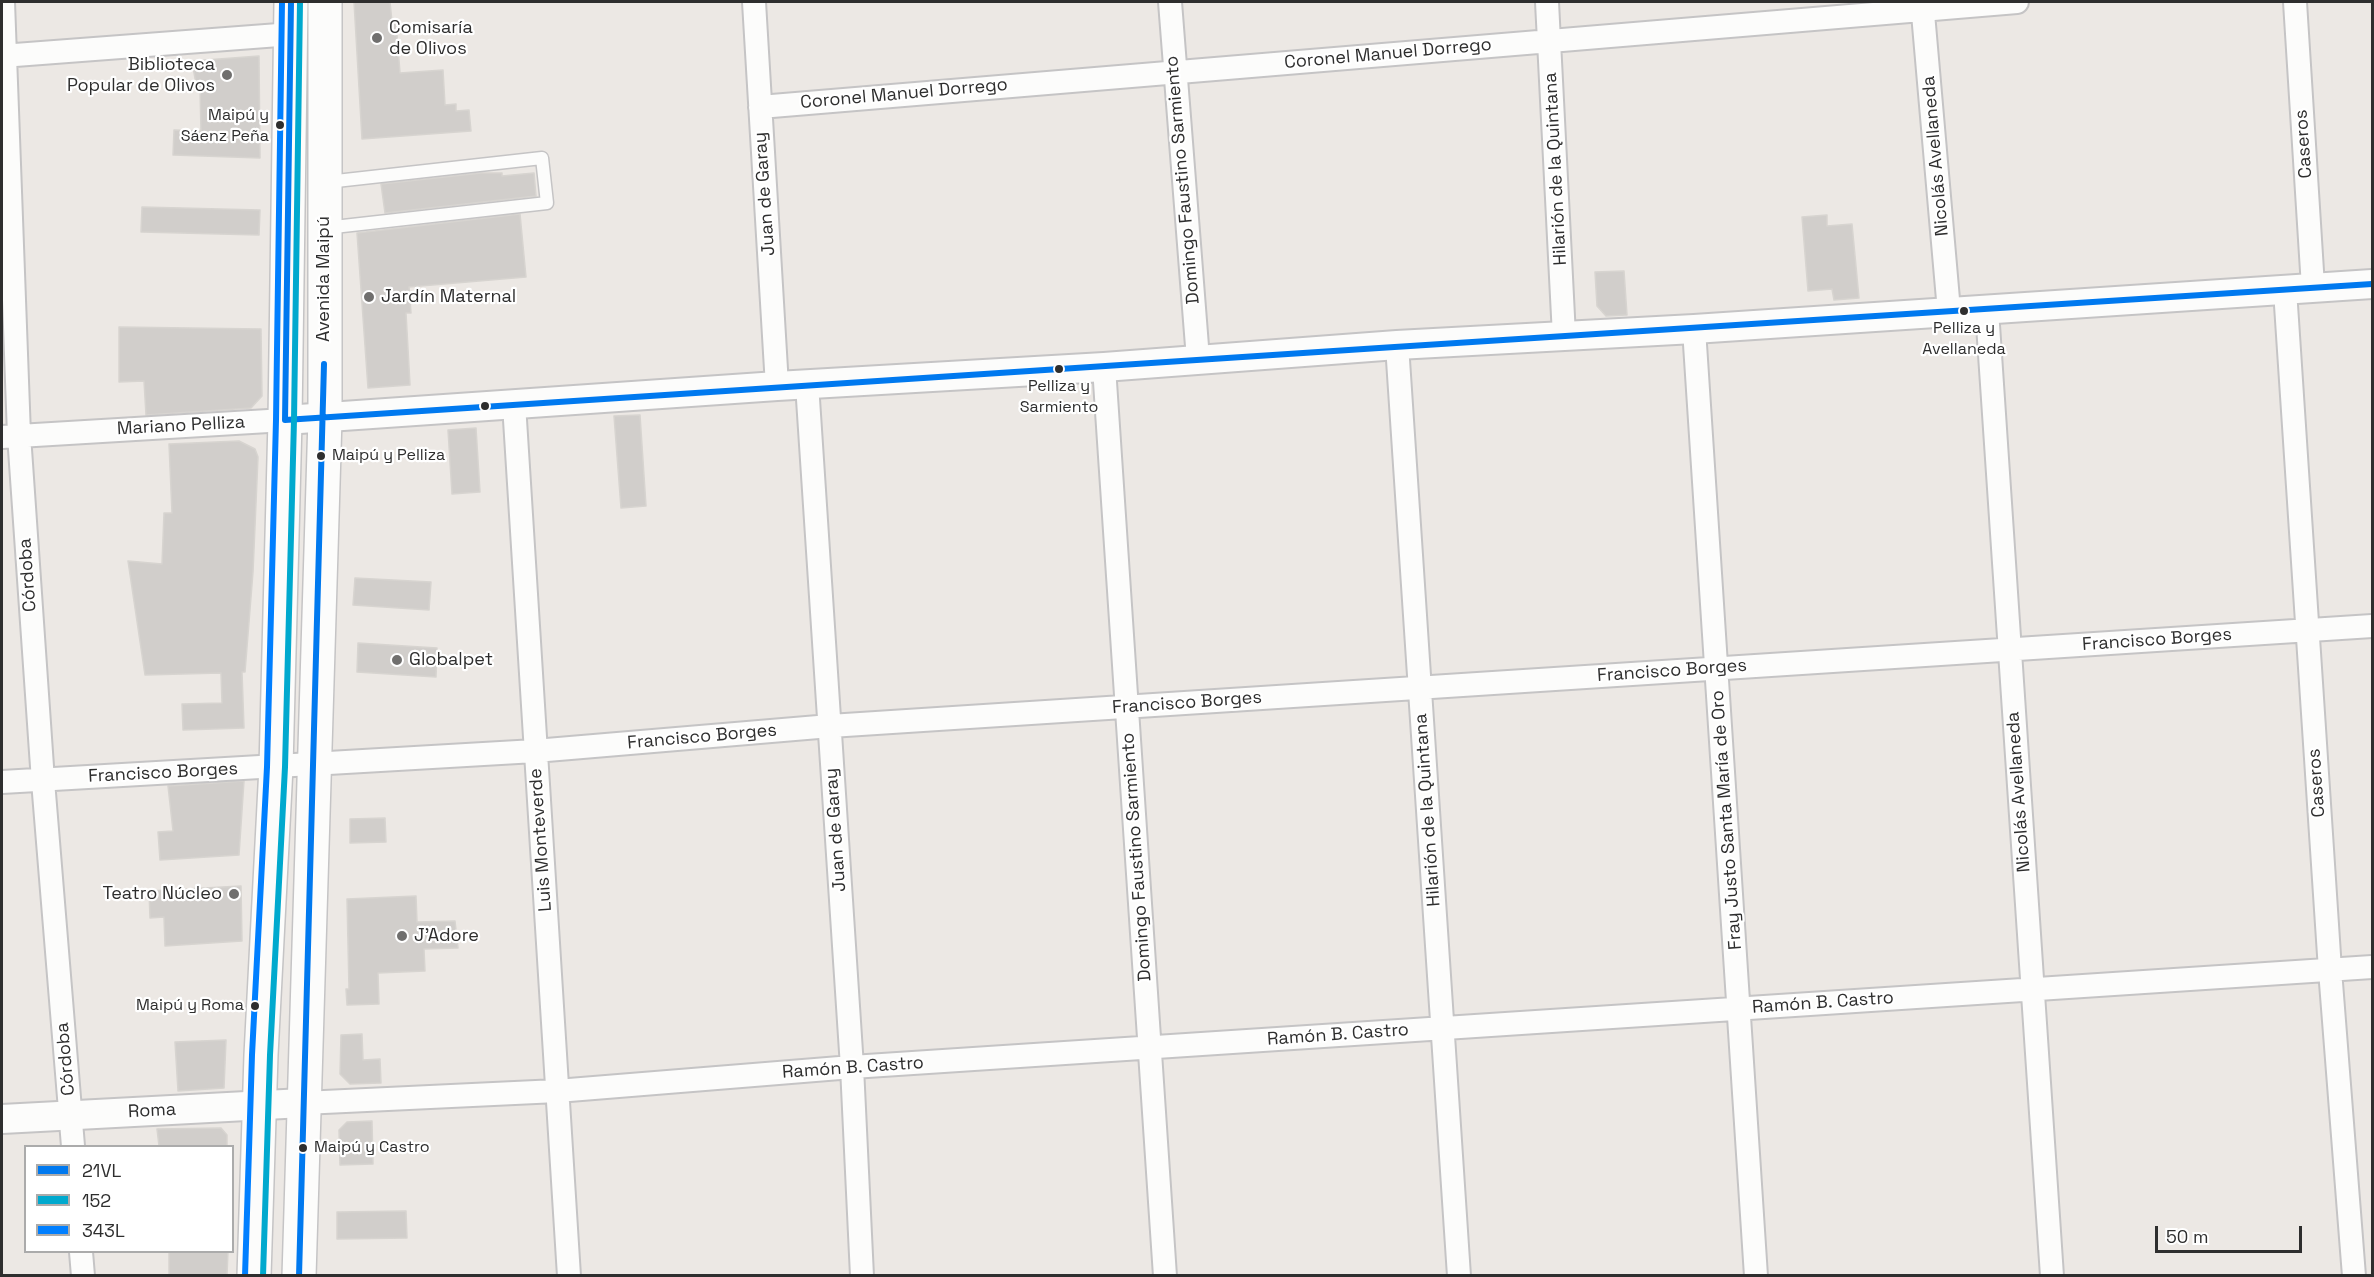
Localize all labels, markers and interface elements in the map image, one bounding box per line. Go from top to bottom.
place label: Comisaría de Olivos [389,17,473,60]
marker: Comisaría de Olivos [370,31,384,45]
street label: Coronel Manuel Dorrego [1283,34,1493,74]
place label: Biblioteca Popular de Olivos [67,54,215,97]
street label: Domingo Faustino Sarmiento [1161,55,1205,305]
marker: Biblioteca Popular de Olivos [220,68,234,82]
street label: Hilarión de la Quintana [1540,72,1572,266]
street label: Coronel Manuel Dorrego [799,74,1009,114]
street label: Nicolás Avellaneda [1918,75,1954,237]
place label: Maipú y Sáenz Peña [181,106,269,144]
street label: Caseros [2291,109,2317,179]
marker: Maipú y Sáenz Peña [274,119,286,131]
street label: Juan de Garay [750,131,780,257]
street label: Avenida Maipú [313,216,335,342]
place label: Jardín Maternal [381,286,516,308]
marker: Jardín Maternal [362,290,376,304]
marker: Pelliza y Avellaneda [1958,305,1970,317]
place label: Pelliza y Avellaneda [1922,319,2006,357]
marker: Pelliza y Sarmiento [1053,363,1065,375]
place label: Pelliza y Sarmiento [1020,377,1098,415]
unlabelled marker [479,400,491,412]
street label: Mariano Pelliza [116,412,246,440]
place label: Maipú y Pelliza [332,446,445,466]
marker: Maipú y Pelliza [315,450,327,462]
street label: Córdoba [15,537,41,613]
street label: Francisco Borges [2081,624,2233,656]
place label: Globalpet [409,649,493,671]
marker: Globalpet [390,653,404,667]
street label: Francisco Borges [1596,655,1748,687]
street label: Francisco Borges [1111,687,1263,719]
street label: Fray Justo Santa María de Oro [1707,689,1747,951]
street label: Nicolás Avellaneda [2003,711,2035,873]
street label: Hilarión de la Quintana [1410,713,1446,907]
street label: Francisco Borges [626,720,778,754]
street label: Domingo Faustino Sarmiento [1118,732,1156,982]
street label: Caseros [2304,748,2330,818]
street label: Francisco Borges [88,758,238,788]
street label: Juan de Garay [821,767,851,893]
street label: Luis Monteverde [525,768,557,912]
place label: Teatro Núcleo [102,883,222,905]
marker: Teatro Núcleo [227,887,241,901]
place label: J'Adore [414,925,479,947]
marker: J'Adore [395,929,409,943]
street label: Ramón B. Castro [1751,987,1895,1019]
place label: Maipú y Roma [136,996,244,1016]
marker: Maipú y Roma [249,1000,261,1012]
street label: Ramón B. Castro [1266,1019,1410,1051]
street label: Córdoba [52,1021,80,1097]
street label: Ramón B. Castro [781,1052,925,1084]
street label: Roma [127,1099,177,1123]
place label: Maipú y Castro [314,1138,430,1158]
marker: Maipú y Castro [297,1142,309,1154]
legend [24,1145,234,1253]
text: 21VL [82,1159,121,1182]
text: 152 [82,1189,111,1212]
scale bar [2158,1214,2305,1252]
text: 343L [82,1219,125,1242]
text: 50 m [2166,1225,2208,1248]

